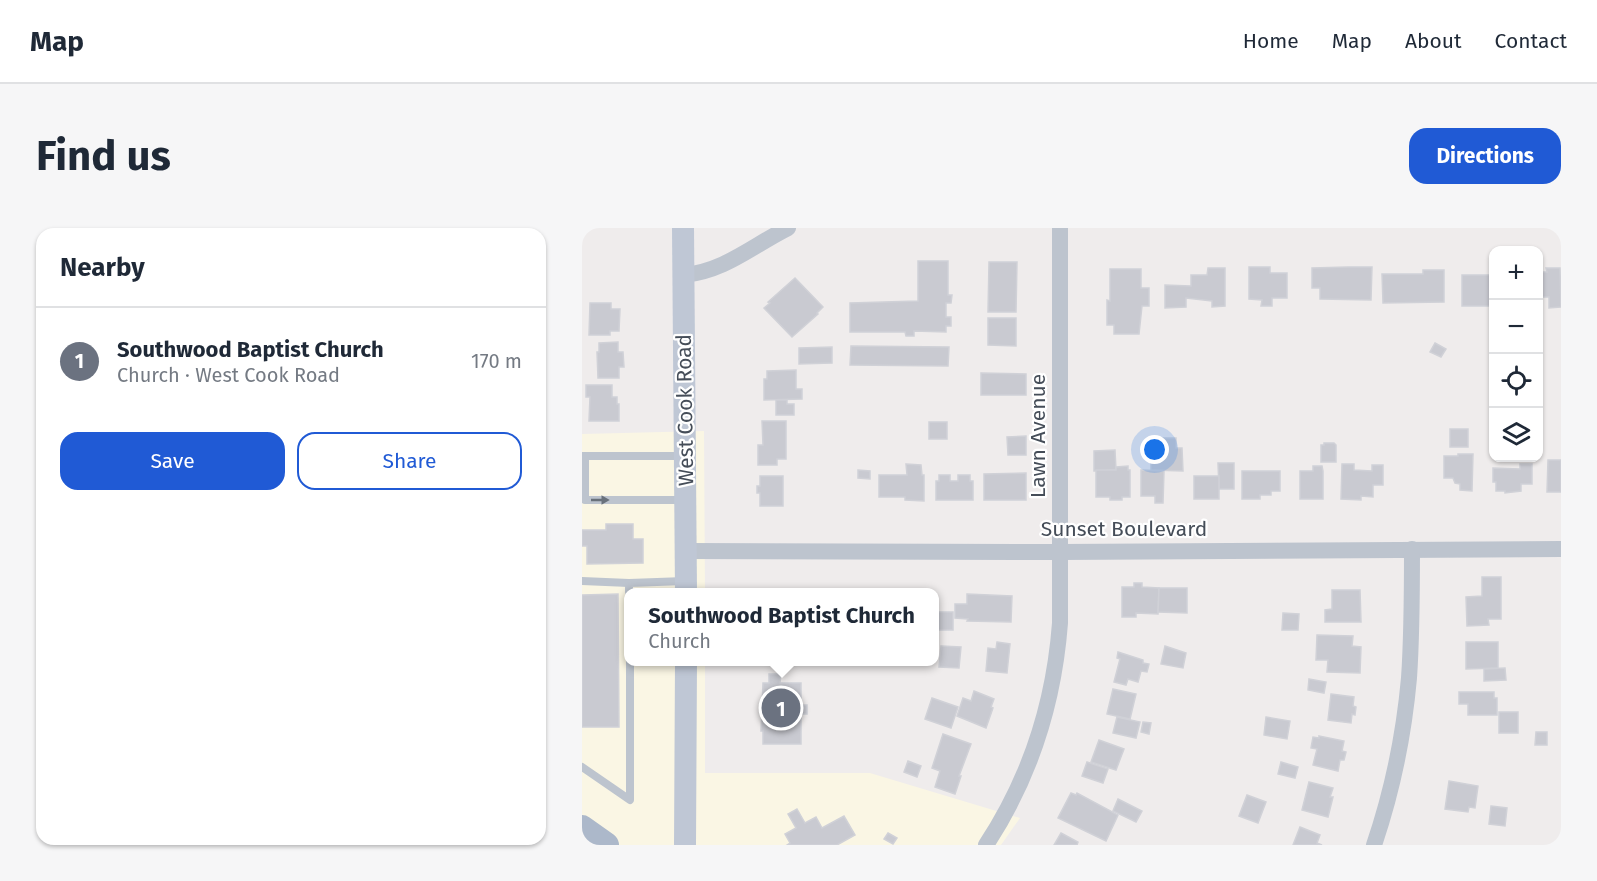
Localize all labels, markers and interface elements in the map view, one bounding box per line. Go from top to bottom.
text: Map [30,25,84,58]
text: Home [1243,28,1299,54]
text: Map [1332,28,1372,54]
text: About [1405,28,1462,54]
text: Contact [1495,28,1567,54]
button: Directions [1409,128,1561,184]
text: Find us [36,131,171,181]
map controls [1489,246,1543,462]
button: + [1489,246,1543,300]
text: Nearby [60,252,145,283]
button: − [1489,300,1543,354]
street label: West Cook Road [671,334,699,486]
text: Southwood Baptist Church [117,336,384,363]
text: 1 [75,349,84,373]
text: 170 m [471,349,522,373]
button: locate [1489,354,1543,408]
text: Church · West Cook Road [117,363,340,387]
street label: Lawn Avenue [1025,374,1051,498]
button: layers [1489,408,1543,462]
button: Save [60,432,285,490]
button: Share [297,432,522,490]
your location [1140,435,1169,464]
one-way arrow [591,495,610,505]
street label: Sunset Boulevard [1041,516,1207,542]
popup [624,588,939,666]
text: Southwood Baptist Church [648,602,915,629]
text: Church [648,629,711,653]
pin: 1 [762,686,800,730]

